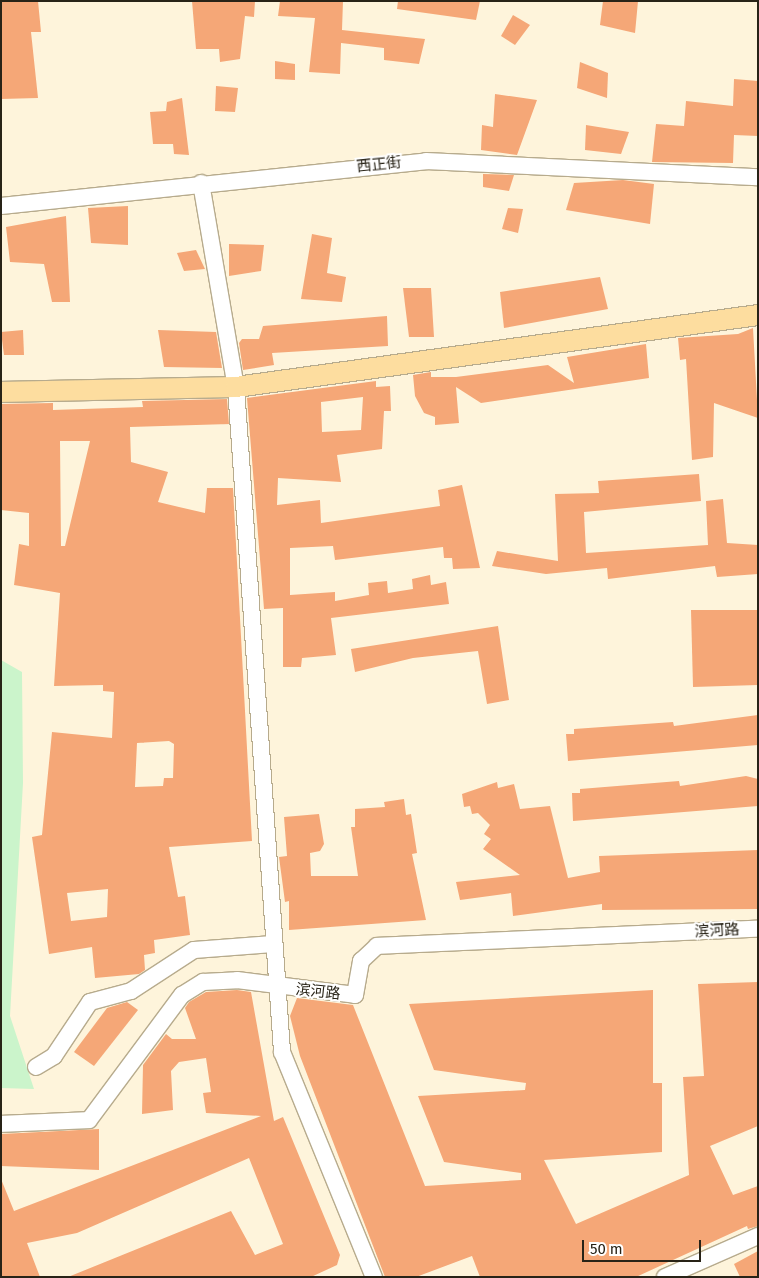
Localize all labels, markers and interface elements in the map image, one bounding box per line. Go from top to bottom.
street label: 西正街 [356,154,402,176]
street label: 滨河路 [694,921,740,941]
street label: 滨河路 [295,981,341,1003]
scale bar [584,1230,703,1262]
text: 50 m [590,1240,623,1258]

